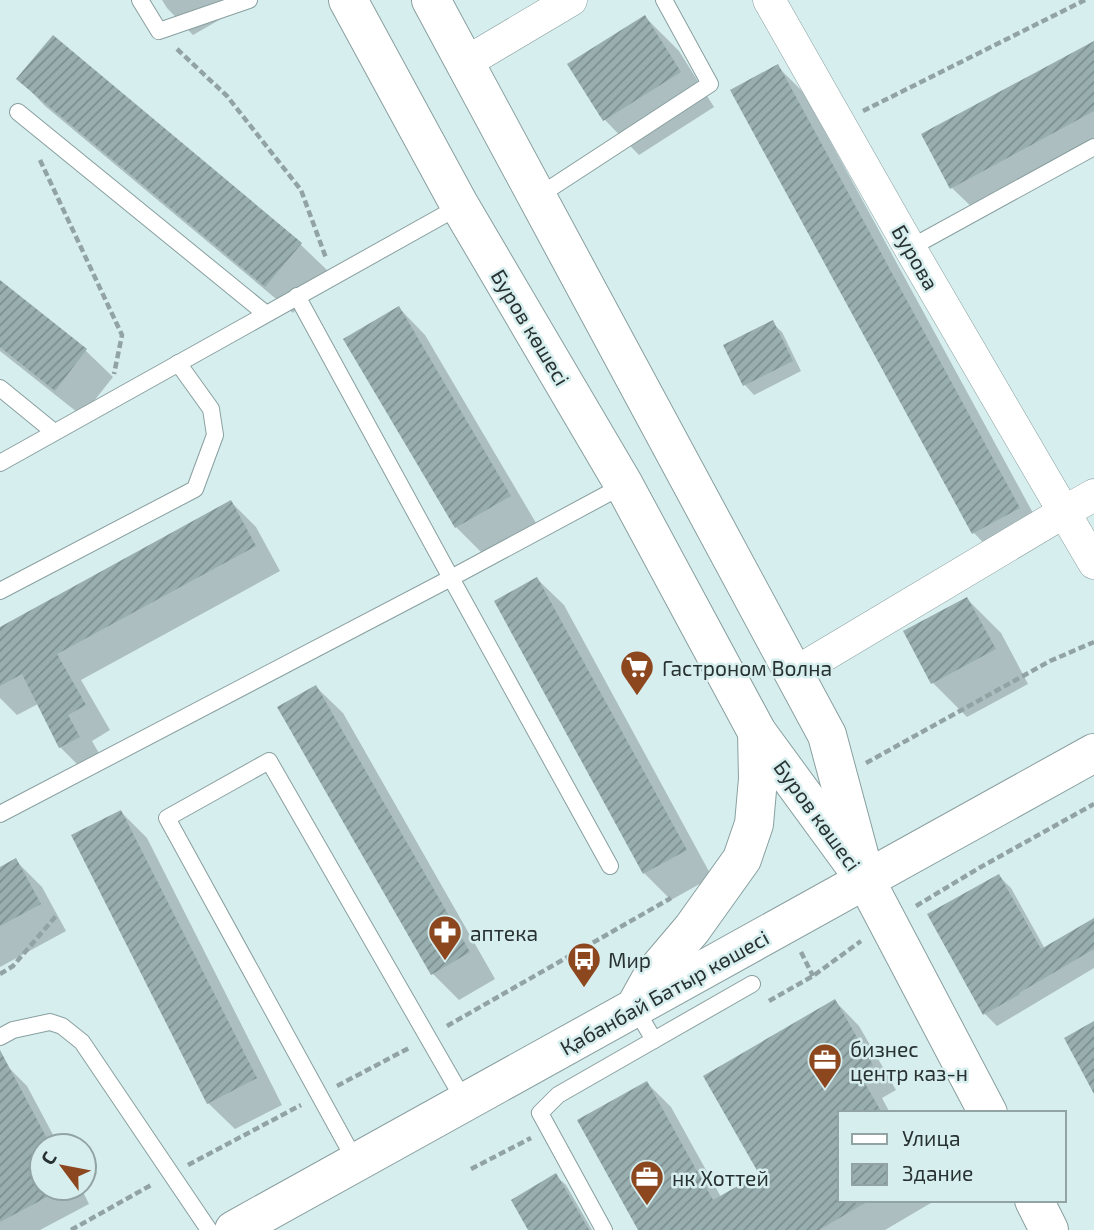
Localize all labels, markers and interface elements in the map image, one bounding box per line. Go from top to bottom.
street label: Бурова [887,220,945,295]
street label: Буров көшесі [486,264,575,390]
supermarket icon: Гастроном Волна [618,648,656,697]
place label: Гастроном Волна [662,655,832,680]
street label: Буров көшесі [769,755,867,876]
pharmacy icon: аптека [426,913,464,962]
place label: аптека [470,920,538,945]
street label: Қабанбай Батыр көшесі [555,924,773,1060]
bus stop icon: Мир [565,940,603,989]
place label: Мир [608,947,651,972]
place label: бизнес центр каз-н [850,1036,968,1085]
office icon: бизнес центр каз-н [806,1041,844,1090]
legend [838,1111,1066,1202]
text: Улица [902,1125,961,1150]
north arrow [28,1132,98,1202]
text: С [35,1147,61,1169]
office icon: нк Хоттей [628,1158,666,1207]
text: Здание [902,1160,973,1185]
place label: нк Хоттей [672,1165,769,1190]

